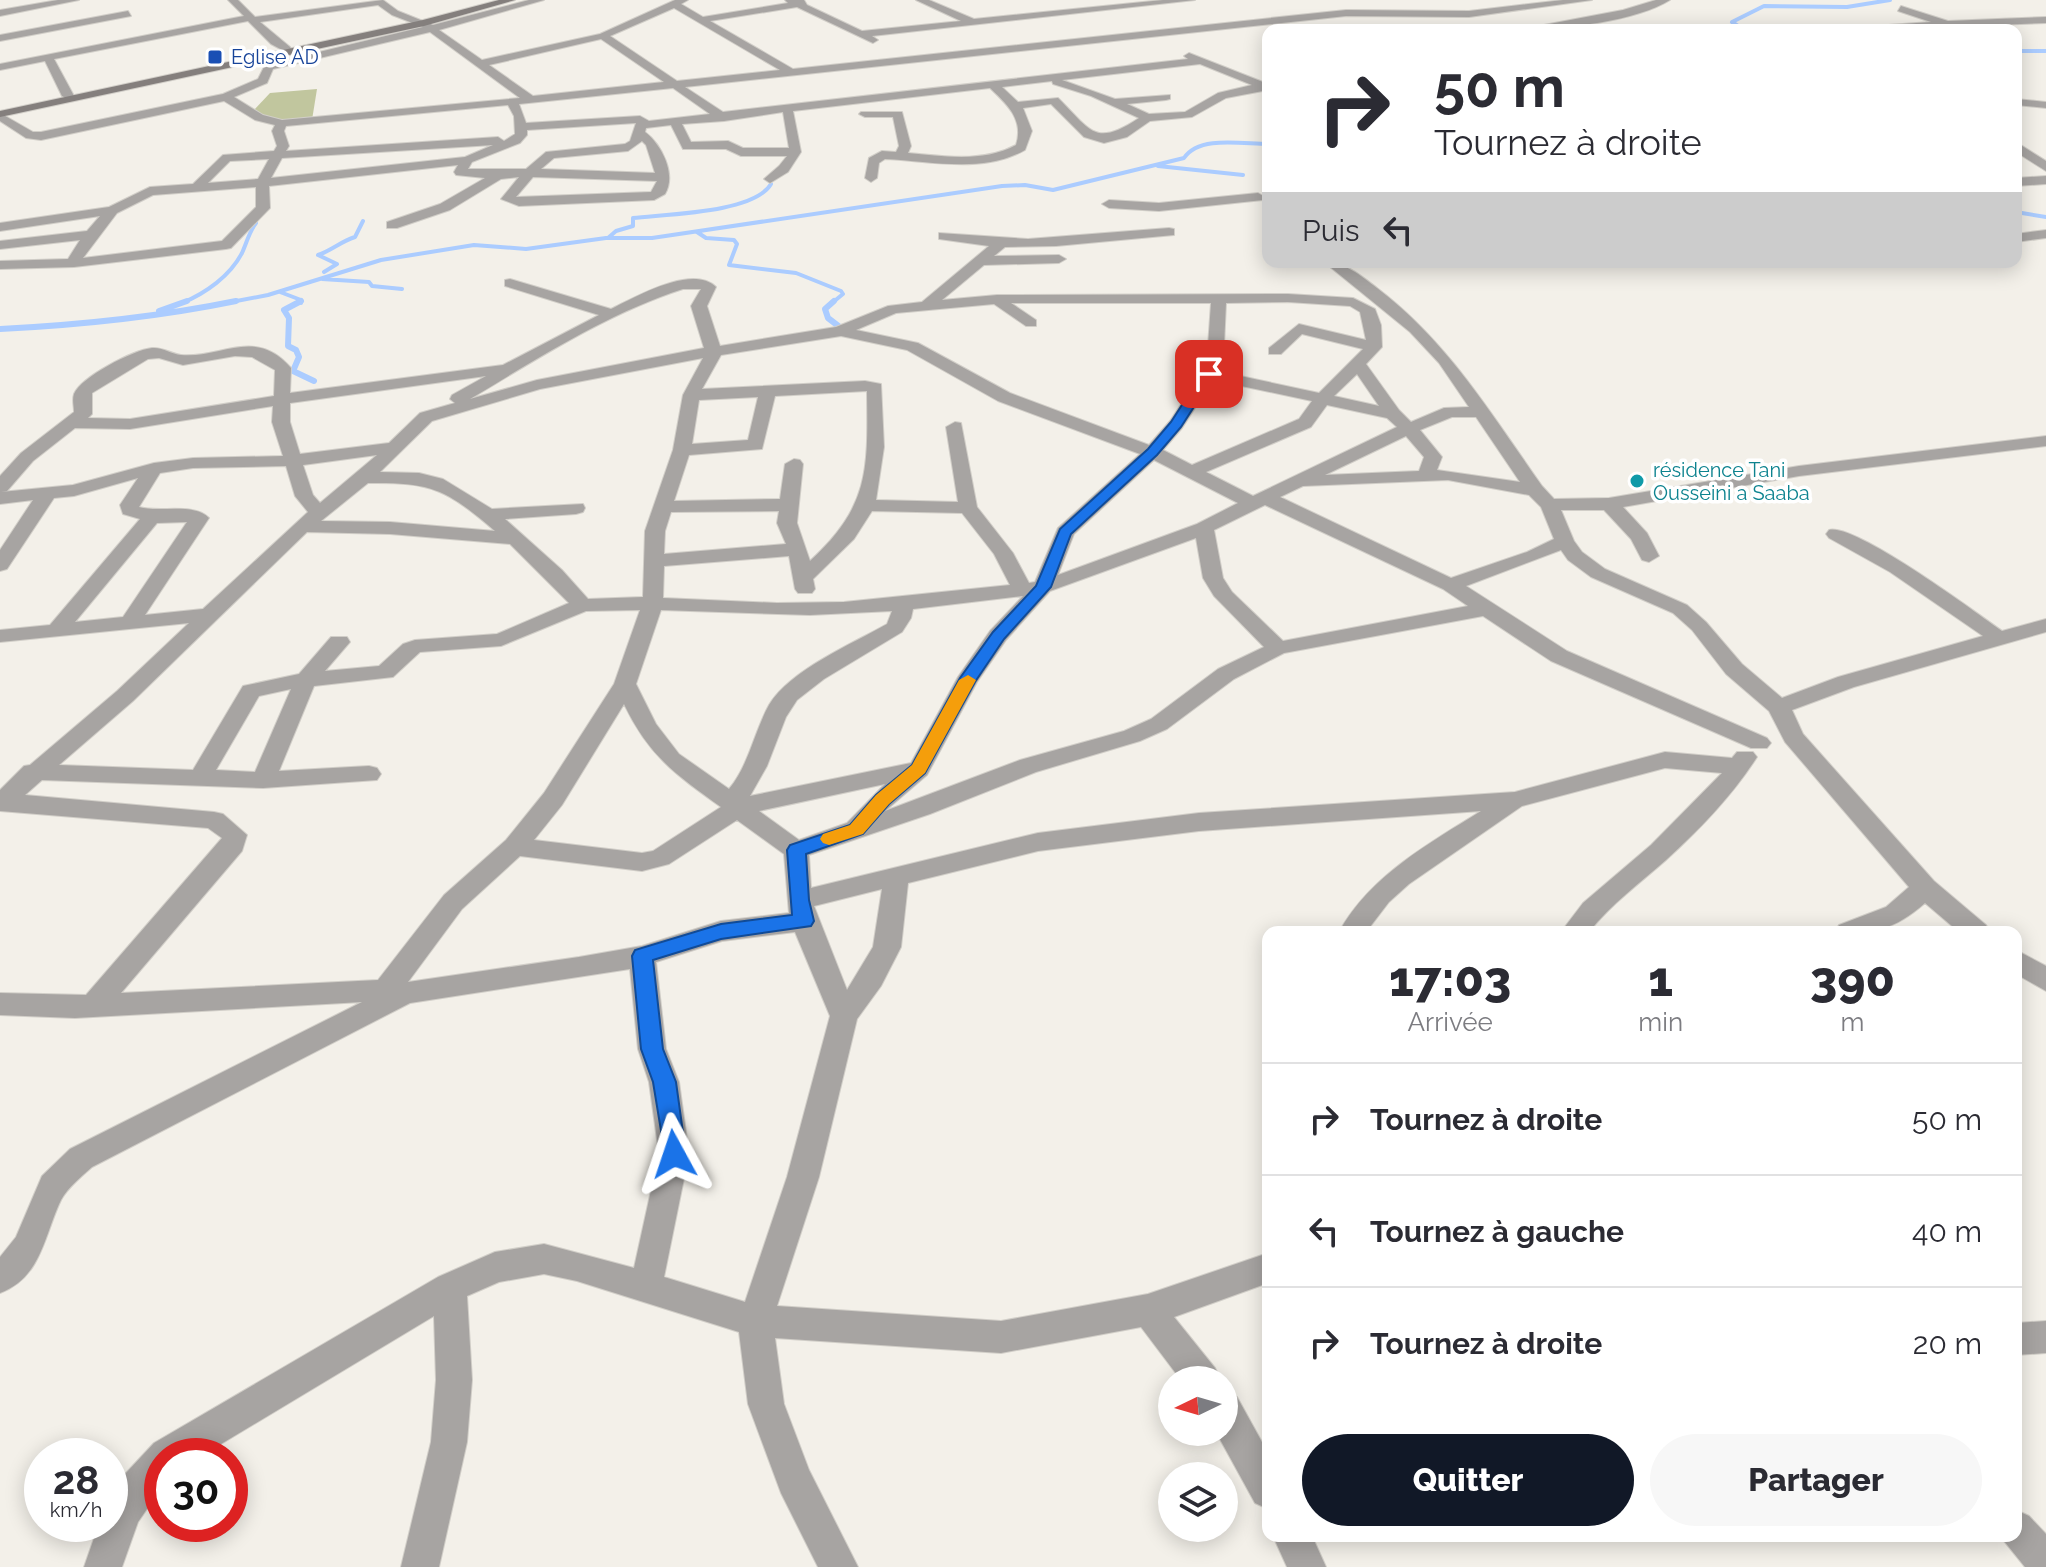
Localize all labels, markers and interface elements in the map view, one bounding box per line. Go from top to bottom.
place label: Eglise AD [231,45,319,69]
marker: Eglise AD [206,48,224,66]
text: 50 m [1434,54,1565,120]
icon: right [1302,56,1406,160]
text: Tournez à droite [1434,121,1702,163]
icon: left [1376,208,1420,252]
text: Puis [1302,213,1360,248]
pin [1175,340,1243,408]
icon: arrive [1187,352,1231,396]
place label: résidence Tani Ousseini a Saaba [1653,458,1810,505]
marker: résidence Tani Ousseini a Saaba [1628,472,1646,490]
text: 17:03 [1389,951,1511,1007]
text: 1 [1648,951,1673,1007]
text: 390 [1810,951,1895,1007]
text: Arrivée [1407,1007,1493,1037]
text: min [1638,1007,1683,1037]
text: m [1841,1007,1864,1037]
icon: right [1302,1097,1346,1141]
text: Tournez à droite [1370,1102,1602,1137]
text: 50 m [1912,1102,1982,1137]
position arrow [632,1112,716,1196]
icon: left [1302,1209,1346,1253]
text: Tournez à gauche [1370,1214,1624,1249]
text: 40 m [1912,1214,1982,1249]
icon: right [1302,1321,1346,1365]
text: Tournez à droite [1370,1326,1602,1361]
text: 20 m [1913,1326,1982,1361]
north arrow [1158,1366,1238,1446]
map controls [1158,1366,1238,1542]
button: Quitter [1302,1434,1634,1526]
button: Partager [1650,1434,1982,1526]
speed limit sign: 30 [144,1438,248,1542]
text: 28 [53,1456,99,1503]
button: layers [1158,1462,1238,1542]
text: km/h [50,1498,102,1522]

